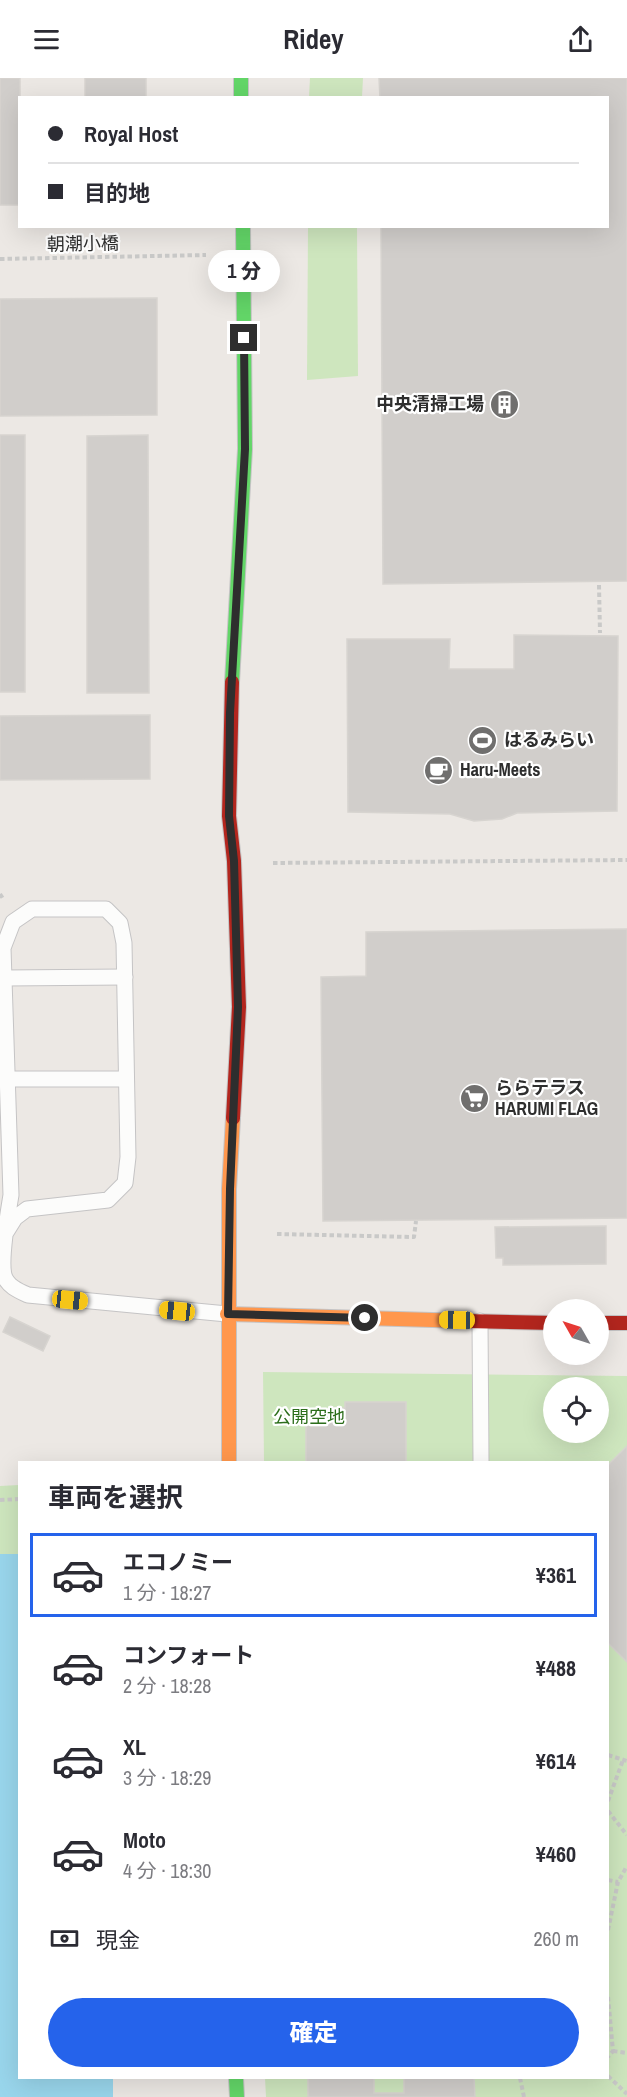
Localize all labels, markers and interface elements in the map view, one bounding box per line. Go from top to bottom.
text: Ridey [283,21,344,57]
icon: menu [30,23,63,56]
icon: share [564,23,597,56]
text: Royal Host [84,119,178,149]
text: 目的地 [84,178,150,208]
street label: 朝潮小橋 [47,230,119,257]
callout: 1 分 [208,251,280,293]
text: 1 分 [227,257,261,284]
route end [230,324,257,351]
building icon: 中央清掃工場 [489,388,521,420]
place label: 中央清掃工場 [376,391,484,416]
sports icon: はるみらい [467,724,499,756]
place label: はるみらい [504,727,594,752]
cafe icon: Haru-Meets [423,754,455,786]
place label: Haru-Meets [460,757,540,782]
place label: ららテラス HARUMI FLAG [495,1075,598,1121]
supermarket icon: ららテラス HARUMI FLAG [458,1082,490,1114]
car [51,1289,89,1311]
north arrow [543,1299,609,1365]
map controls [543,1299,609,1443]
car [158,1300,196,1322]
route start [351,1304,378,1331]
car [439,1311,475,1329]
button: locate [543,1377,609,1443]
park label: 公開空地 [273,1404,345,1429]
text: 車両を選択 [48,1479,183,1515]
text: エコノミー [123,1547,233,1577]
icon: car [51,1548,105,1602]
text: ¥361 [536,1560,576,1590]
text: 1 分 · 18:27 [123,1579,211,1606]
text: コンフォート [123,1640,254,1670]
icon: car [51,1641,105,1695]
text: ¥488 [536,1653,576,1683]
text: 2 分 · 18:28 [123,1672,211,1699]
text: XL [123,1732,146,1762]
icon: car [51,1734,105,1788]
text: ¥614 [536,1746,576,1776]
text: 3 分 · 18:29 [123,1764,211,1791]
text: Moto [123,1825,166,1855]
icon: car [51,1827,105,1881]
text: ¥460 [536,1839,576,1869]
text: 4 分 · 18:30 [123,1857,211,1884]
icon: cash [48,1922,81,1955]
text: 現金 [96,1925,140,1955]
text: 260 m [533,1925,579,1952]
button: 確定 [48,1998,579,2067]

